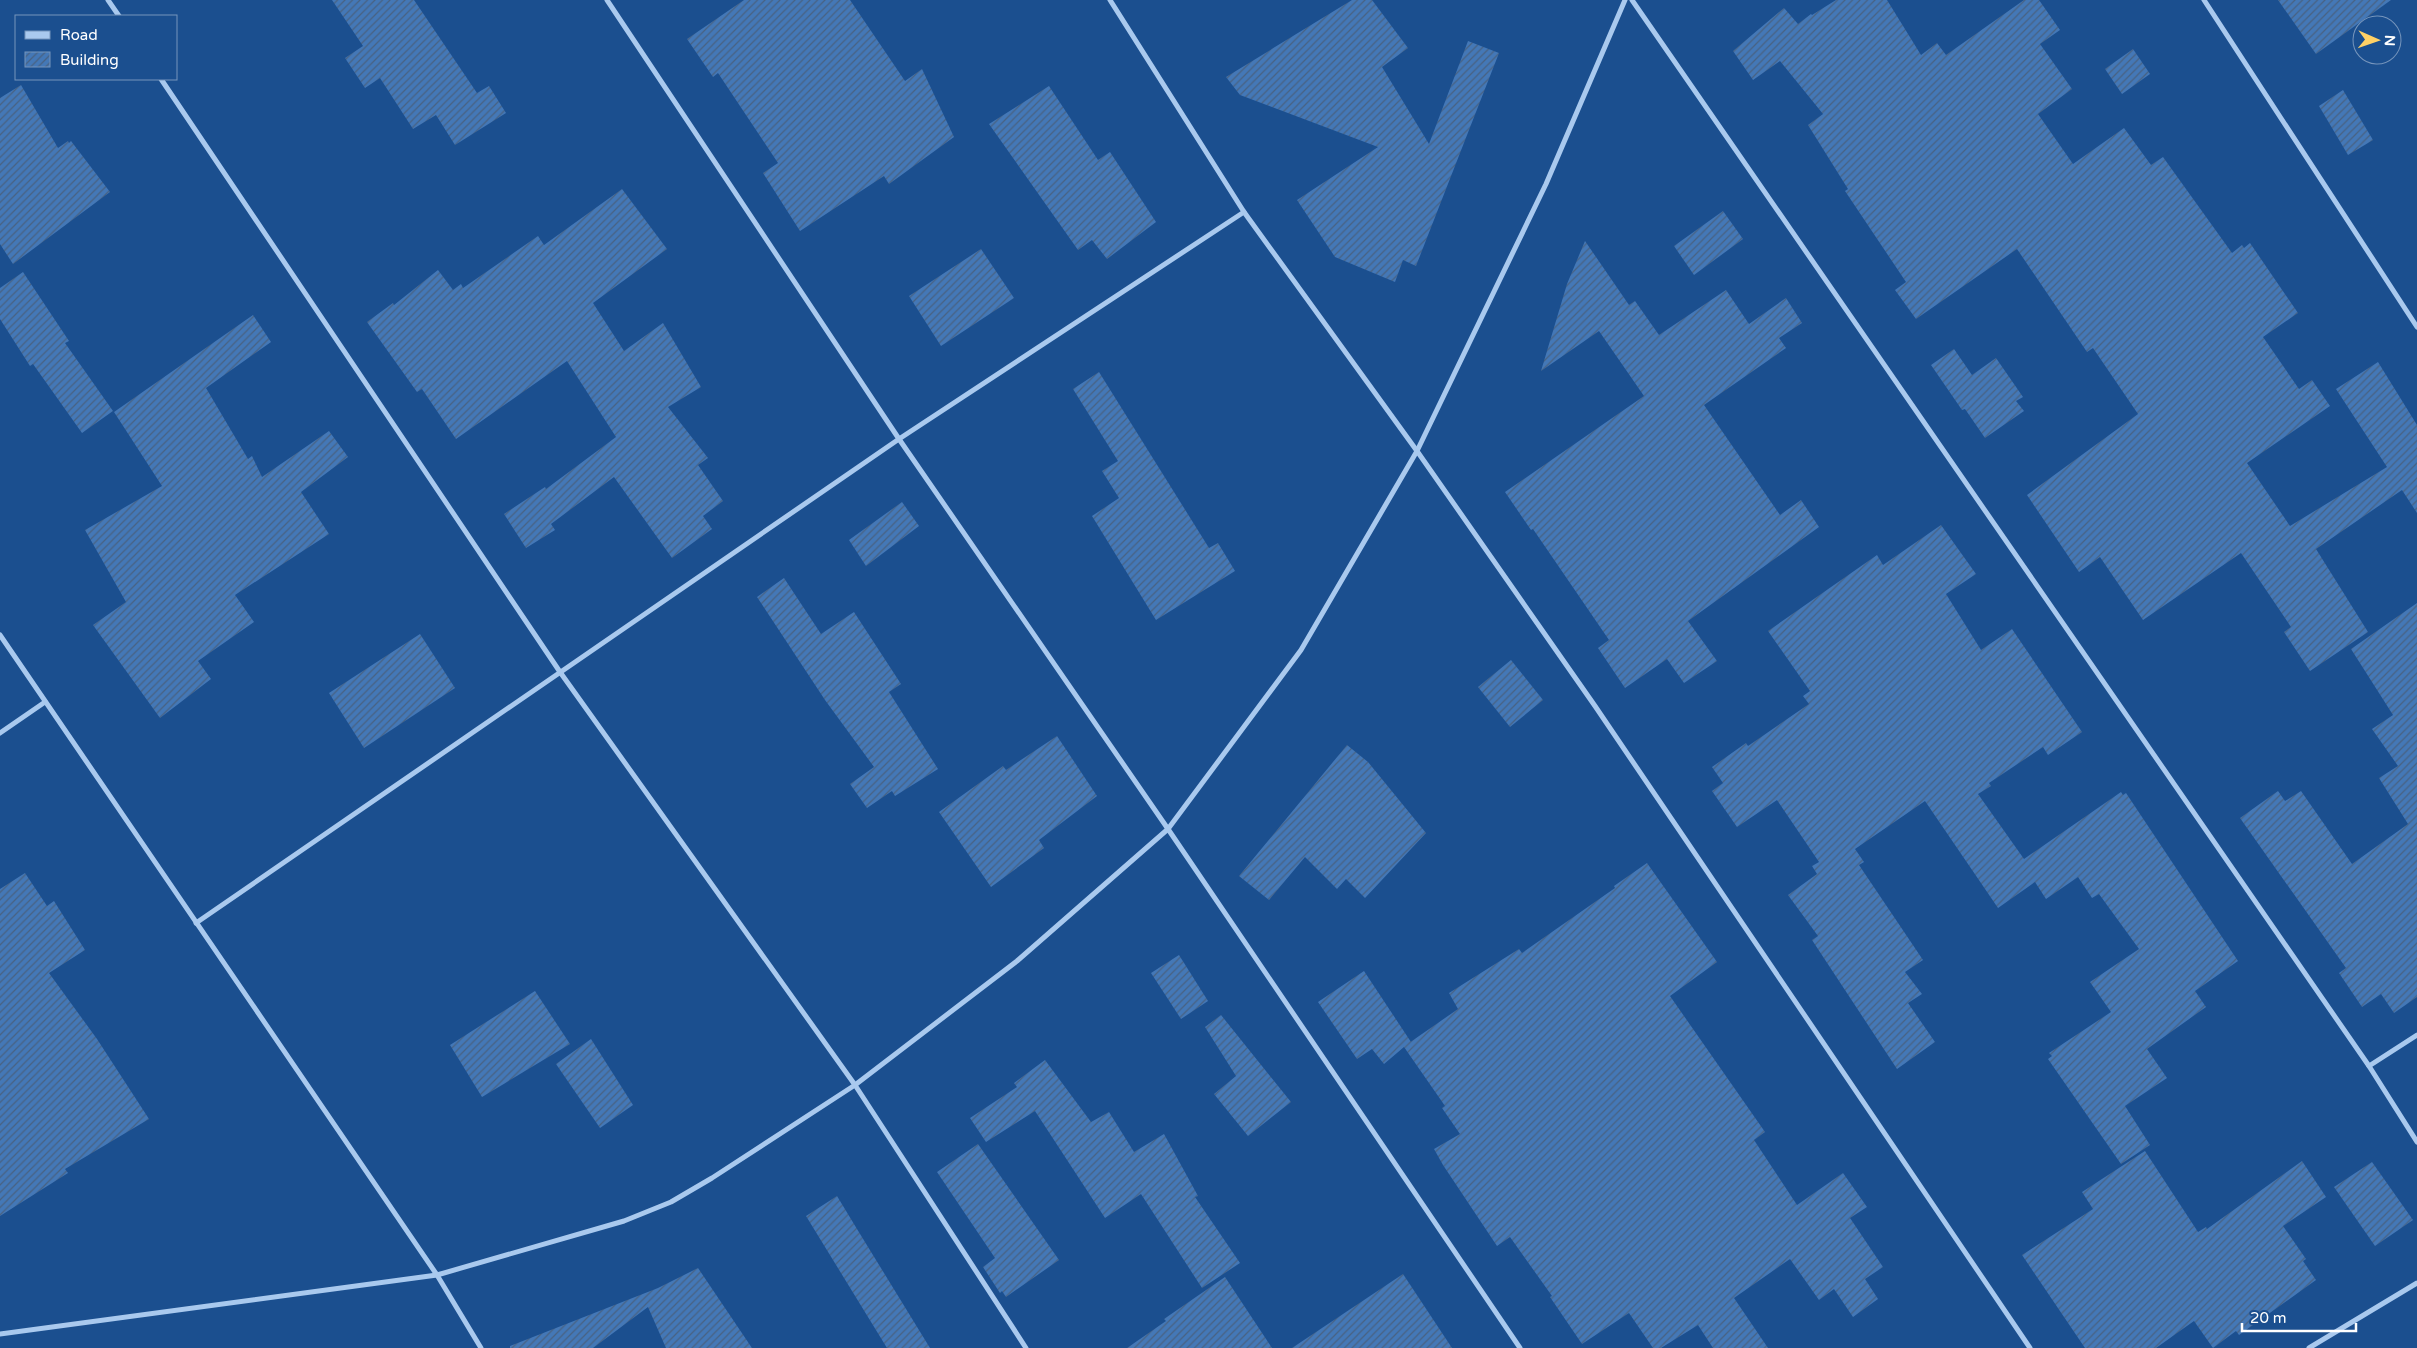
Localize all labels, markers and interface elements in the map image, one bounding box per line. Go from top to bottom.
legend [15,15,178,80]
north arrow [2352,15,2402,65]
text: Road [60,26,98,44]
text: N [2381,35,2398,46]
text: Building [60,51,119,69]
scale bar [2242,1300,2356,1332]
text: 20 m [2250,1309,2287,1327]

